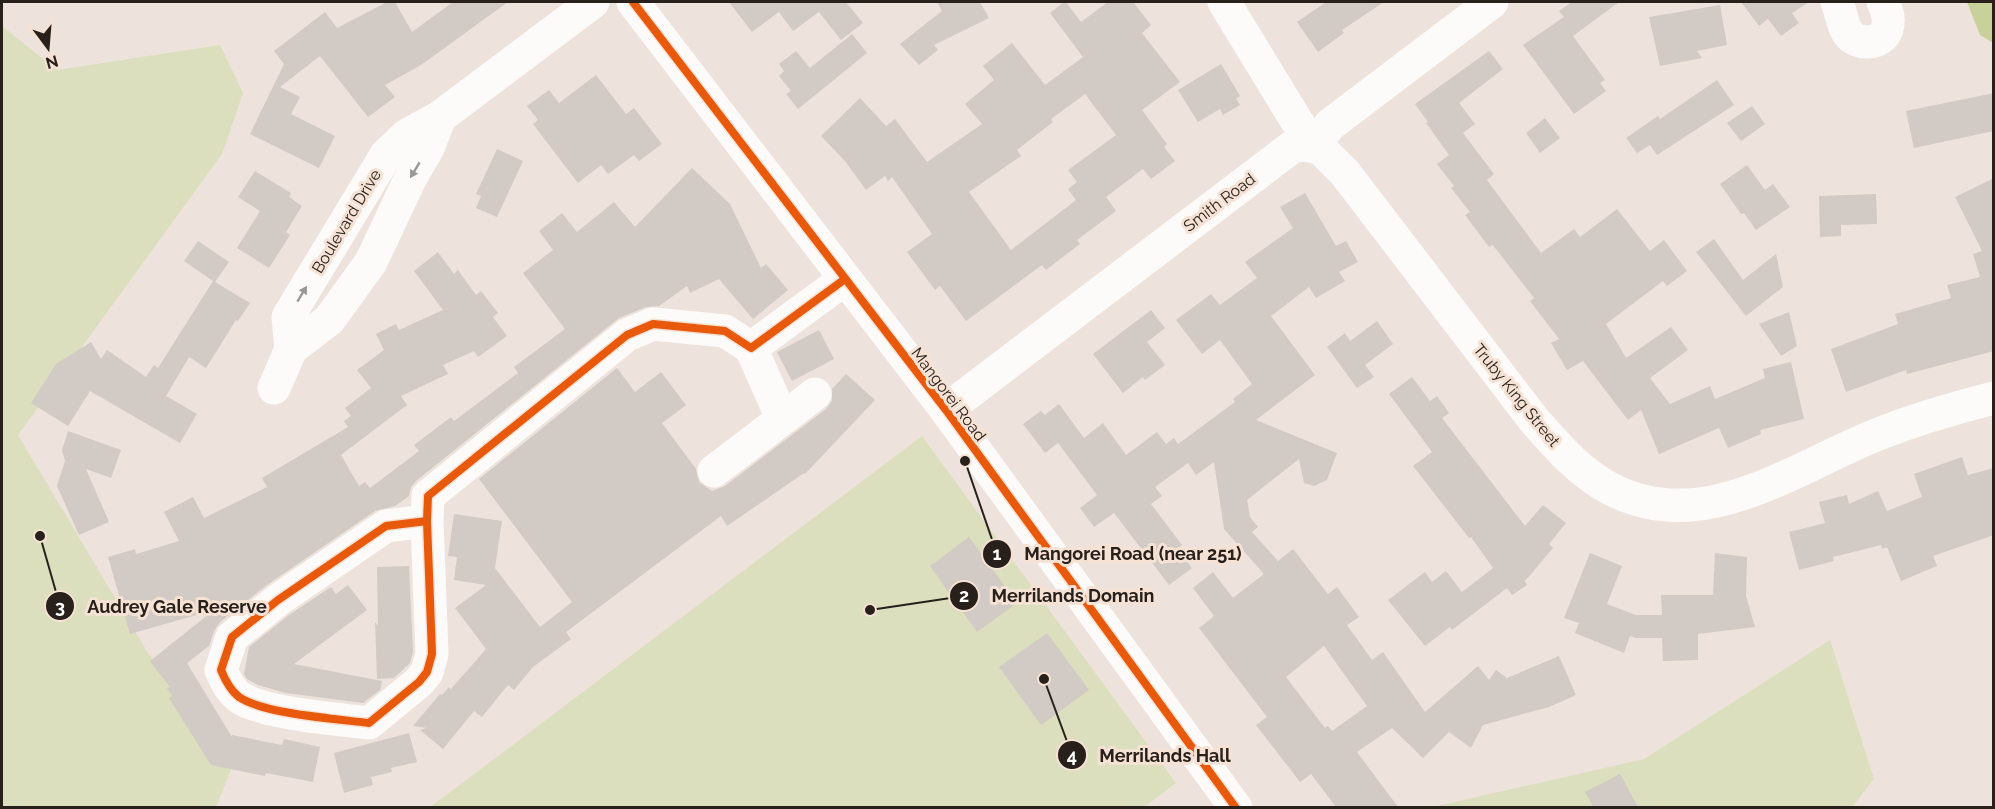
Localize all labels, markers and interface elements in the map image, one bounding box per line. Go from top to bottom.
north arrow [18,18,78,78]
text: N [44,51,60,73]
one-way arrow [410,162,421,178]
street label: Boulevard Drive [308,166,385,277]
street label: Smith Road [1180,169,1259,236]
one-way arrow [296,286,307,302]
street label: Truby King Street [1469,340,1564,451]
street label: Mangorei Road [907,344,990,445]
callout: Mangorei Road (near 251) [982,536,1253,572]
text: 1 [993,543,1002,564]
text: Mangorei Road (near 251) [1024,543,1242,564]
callout: Merrilands Domain [949,578,1166,614]
text: 2 [959,585,969,606]
text: Merrilands Domain [992,585,1154,606]
callout: Audrey Gale Reserve [45,588,278,624]
text: 3 [55,596,65,617]
text: Audrey Gale Reserve [87,596,267,617]
callout: Merrilands Hall [1057,737,1242,773]
text: 4 [1067,745,1077,766]
text: Merrilands Hall [1099,745,1231,766]

